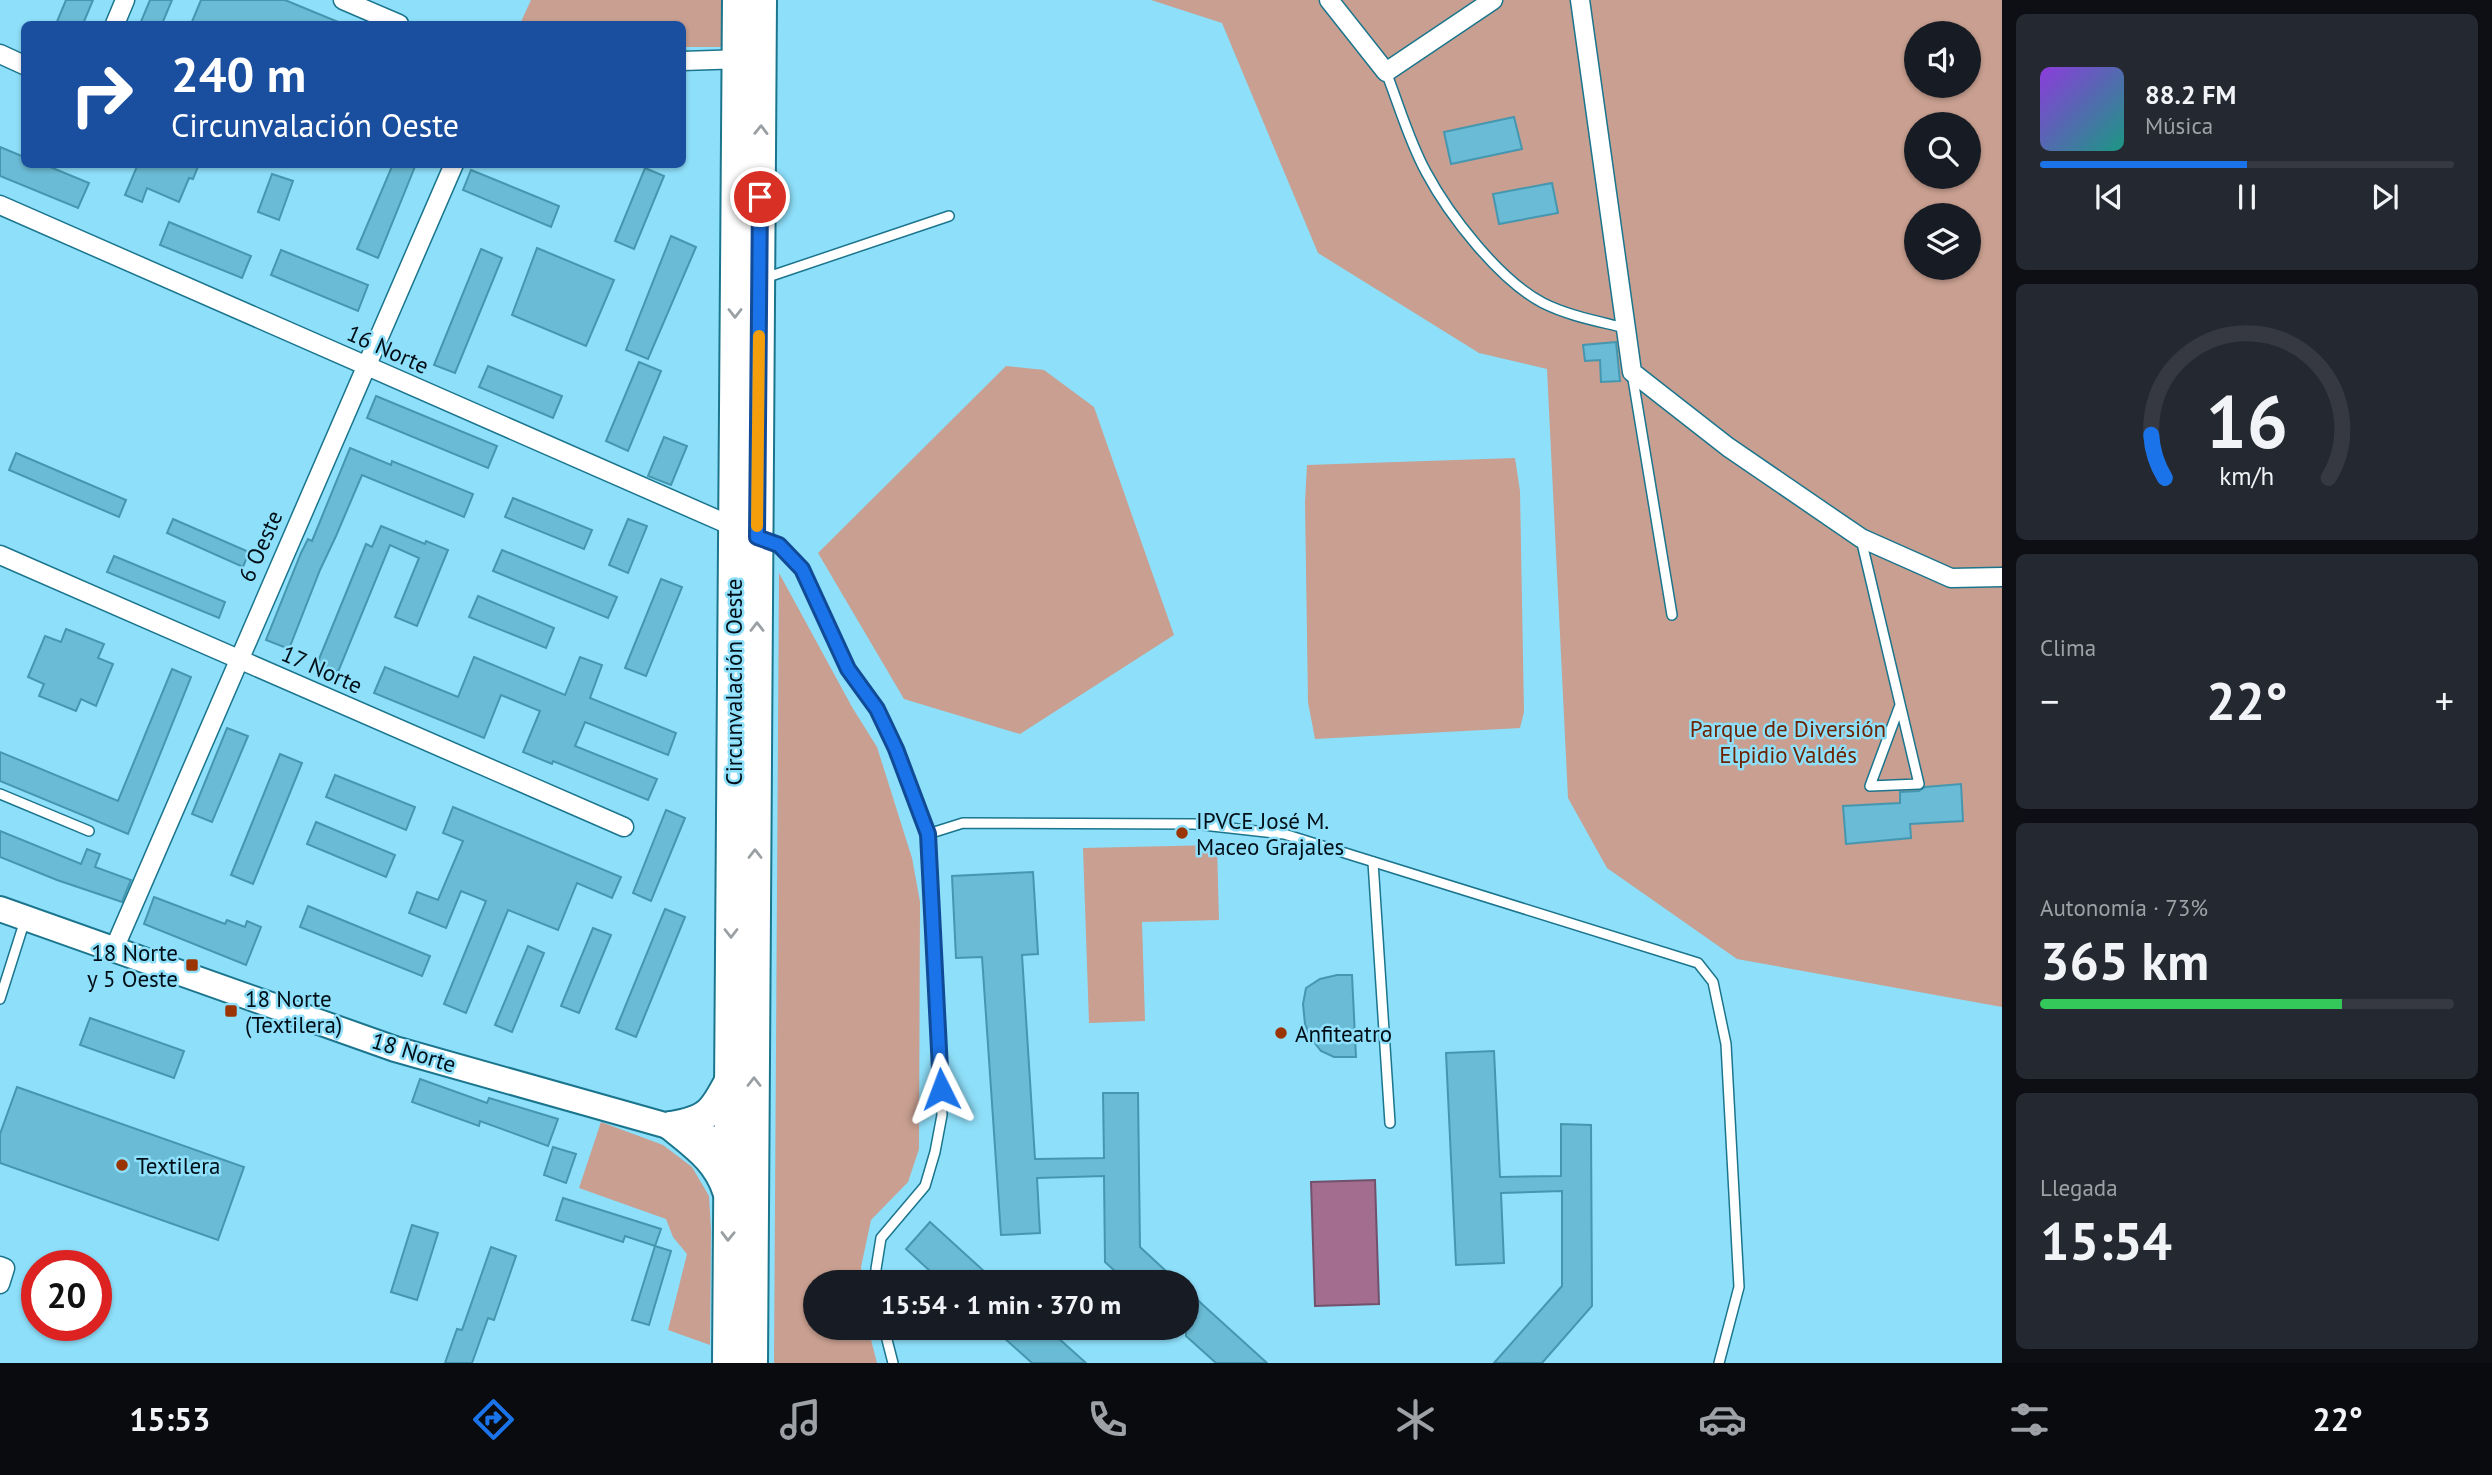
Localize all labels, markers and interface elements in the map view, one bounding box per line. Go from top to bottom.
map controls [1904,21,1981,280]
button: sound [1904,21,1981,98]
text: 240 m [171,42,306,106]
icon: right [56,49,147,140]
text: 88.2 FM [2145,78,2236,111]
text: Circunvalación Oeste [171,104,459,146]
text: Música [2145,111,2213,140]
button: search [1904,112,1981,189]
one-way arrow [753,124,769,134]
pin [730,167,790,227]
icon: arrive [741,178,779,216]
icon: previous [2090,178,2128,216]
icon: pause [2228,178,2266,216]
icon: next [2366,178,2404,216]
button: layers [1904,203,1981,280]
one-way arrow [727,308,743,319]
street label: 16 Norte [342,318,434,380]
text: 16 [2206,374,2288,468]
text: km/h [2220,459,2274,491]
street label: 6 Oeste [231,506,289,586]
street label: Circunvalación Oeste [719,578,748,786]
one-way arrow [749,621,764,632]
text: Clima [2040,633,2096,662]
street label: 17 Norte [277,638,367,700]
text: 22° [2206,667,2288,734]
text: − [2040,676,2059,725]
text: + [2435,676,2454,725]
park label: Parque de Diversión Elpidio Valdés [1690,714,1886,769]
place label: IPVCE José M. Maceo Grajales [1196,806,1344,861]
marker: IPVCE José M. Maceo Grajales [1174,825,1190,841]
one-way arrow [747,848,763,859]
text: Autonomía · 73% [2040,893,2208,922]
text: 365 km [2040,927,2209,994]
one-way arrow [723,928,739,938]
place label: 18 Norte y 5 Oeste [87,938,178,993]
marker: 18 Norte y 5 Oeste [184,957,200,973]
place label: 18 Norte (Textilera) [245,984,342,1039]
marker: 18 Norte (Textilera) [223,1003,239,1019]
place label: Anfiteatro [1295,1019,1392,1048]
street label: 18 Norte [368,1025,460,1079]
marker: Anfiteatro [1273,1025,1289,1041]
position arrow [904,1052,978,1126]
one-way arrow [746,1076,762,1086]
place label: Textilera [136,1151,220,1180]
marker: Textilera [114,1157,130,1173]
text: Llegada [2040,1173,2118,1202]
text: 15:54 [2040,1207,2172,1274]
one-way arrow [721,1231,736,1242]
speed limit sign: 20 [21,1250,112,1341]
text: 15:54 · 1 min · 370 m [881,1288,1121,1321]
icon: directions [469,1395,518,1444]
icon: music [776,1395,825,1444]
icon: phone [1083,1395,1132,1444]
icon: climate [1391,1395,1440,1444]
icon: car [1698,1395,1747,1444]
icon: filters [2005,1395,2054,1444]
text: 15:53 [129,1398,210,1440]
text: 22° [2313,1398,2363,1440]

